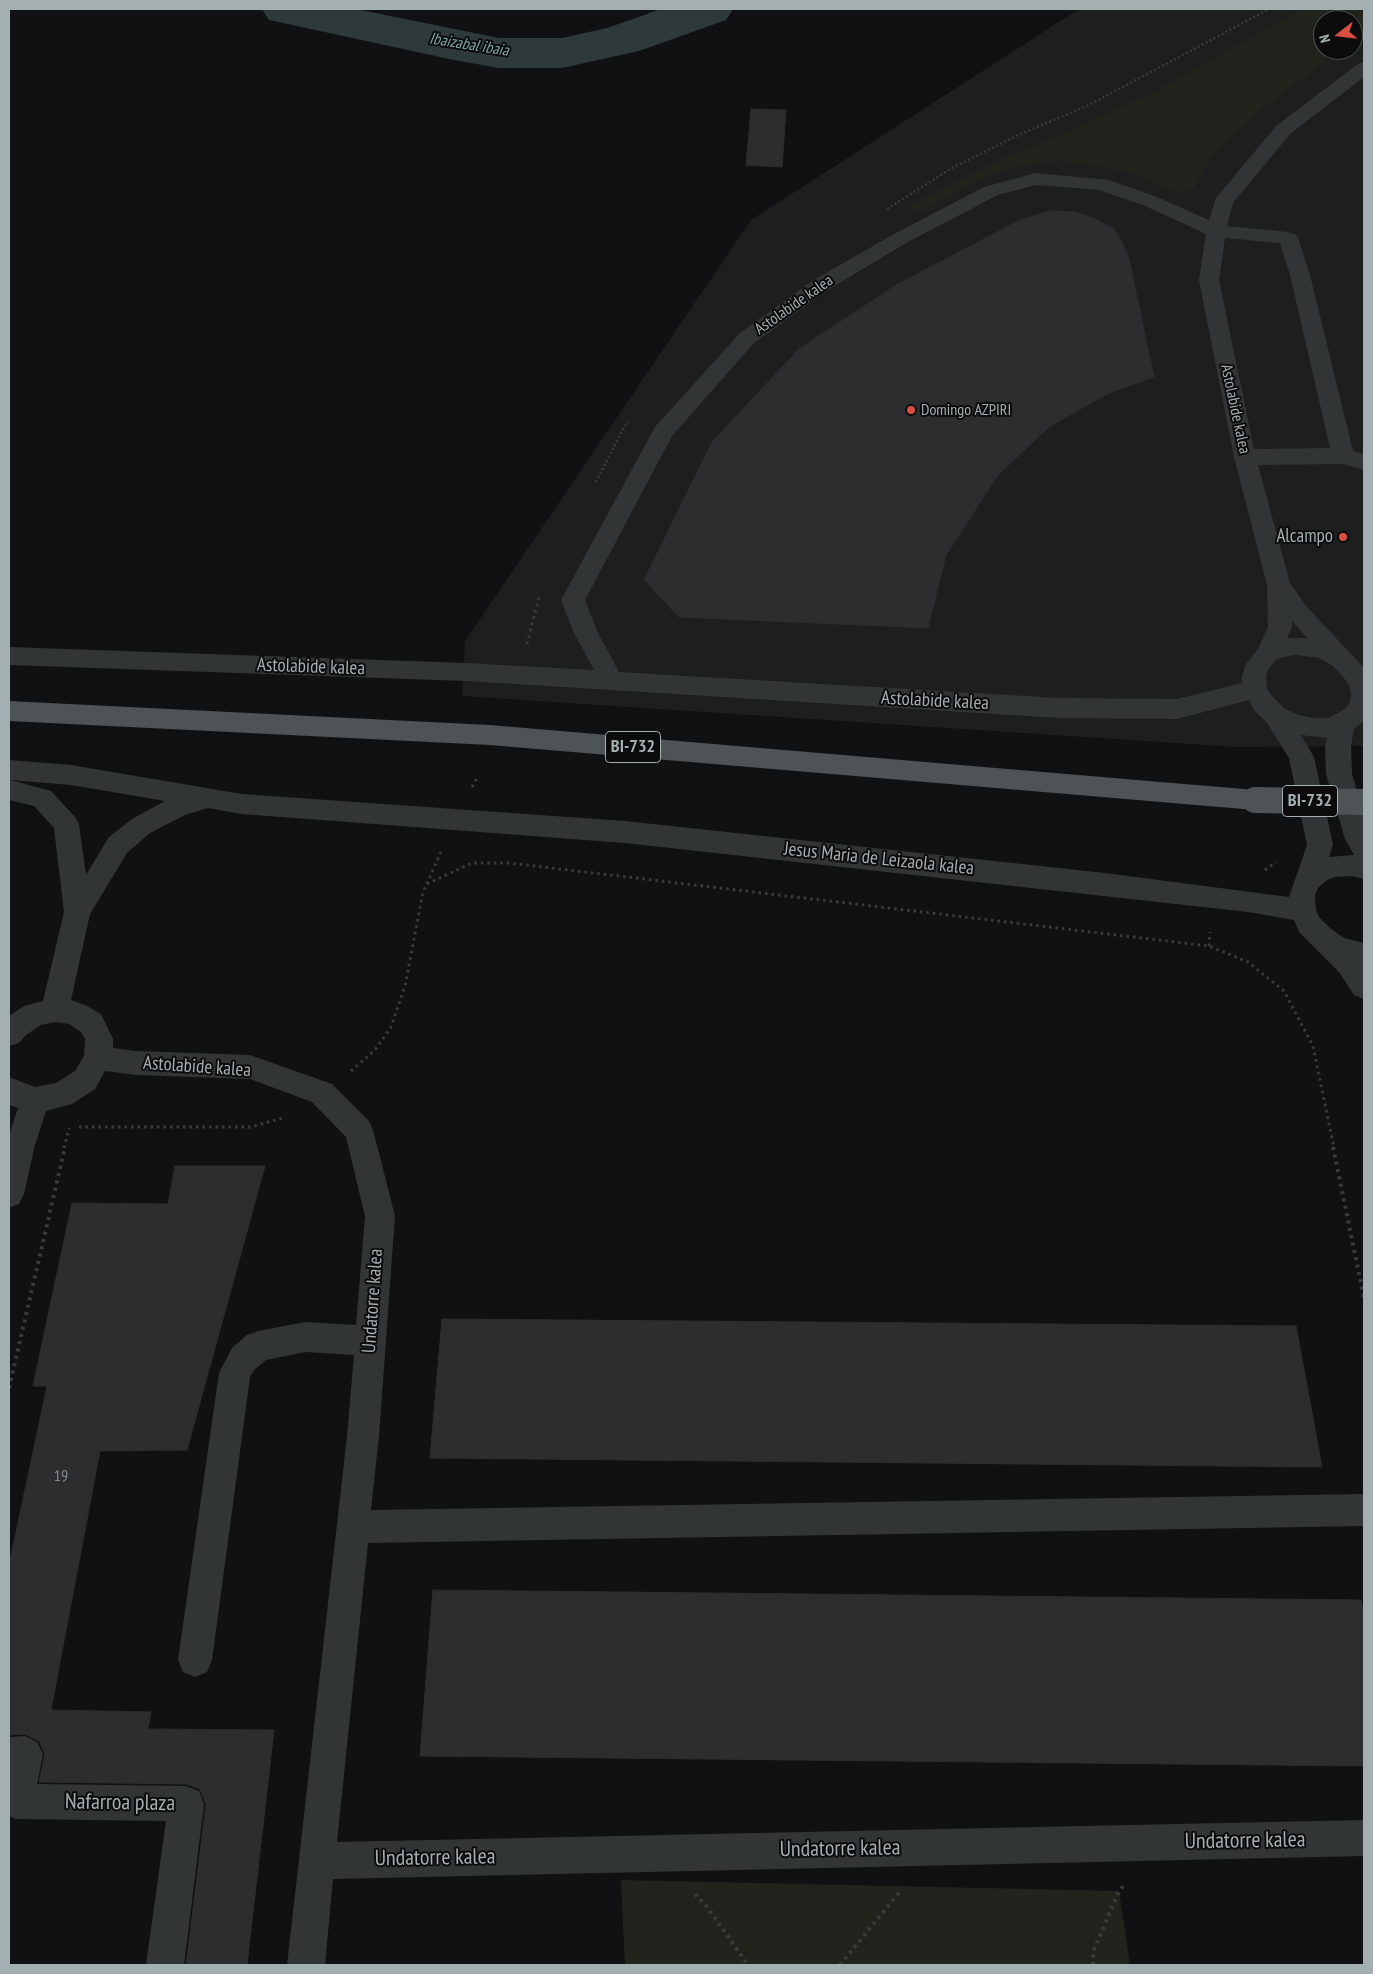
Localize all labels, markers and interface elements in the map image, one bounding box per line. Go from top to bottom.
north arrow [1313,10,1363,60]
water label: Ibaizabal ibaia [428,29,510,61]
text: N [1315,33,1334,45]
street label: Astolabide kalea [751,271,837,339]
street label: Astolabide kalea [1216,363,1254,455]
place label: Domingo AZPIRI [921,400,1011,420]
marker: Domingo AZPIRI [905,404,917,416]
place label: Alcampo [1276,526,1333,548]
marker: Alcampo [1337,531,1349,543]
street label: Astolabide kalea [257,654,365,680]
street label: Astolabide kalea [880,687,990,715]
road number: BI-732 [606,732,660,762]
road number: BI-732 [1282,786,1338,816]
street label: Jesus Maria de Leizaola kalea [783,838,975,880]
street label: Astolabide kalea [142,1052,252,1082]
street label: Undatorre kalea [358,1248,388,1354]
house number: 19 [54,1466,68,1486]
street label: Nafarroa plaza [65,1789,175,1817]
street label: Undatorre kalea [1184,1827,1306,1855]
street label: Undatorre kalea [779,1835,901,1863]
street label: Undatorre kalea [374,1844,496,1872]

